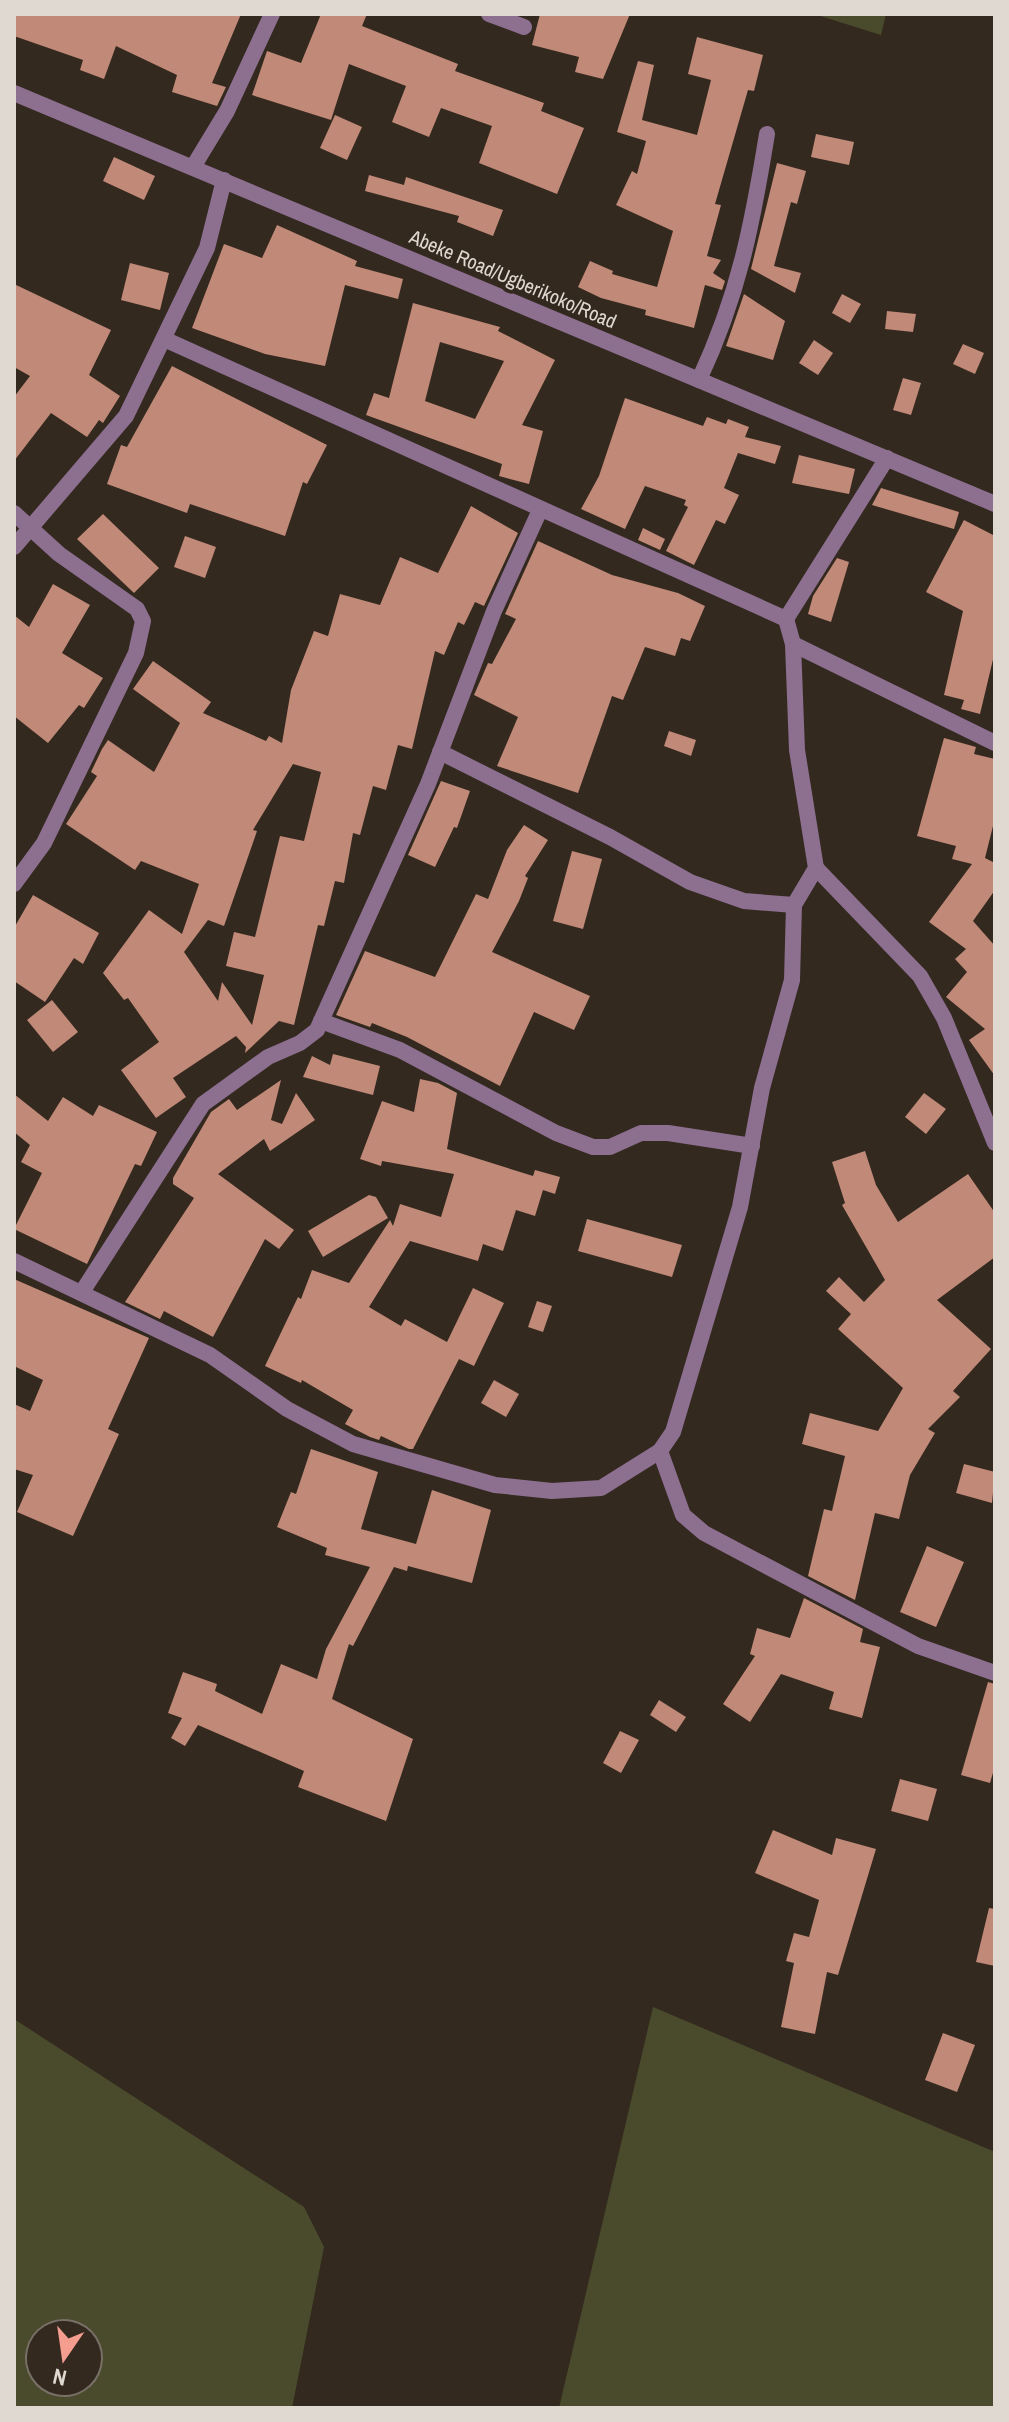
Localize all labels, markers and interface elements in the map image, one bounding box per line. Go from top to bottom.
street label: Abeke Road/Ugberikoko/Road [405,222,621,334]
north arrow [24,2318,104,2398]
text: N [50,2361,69,2394]

